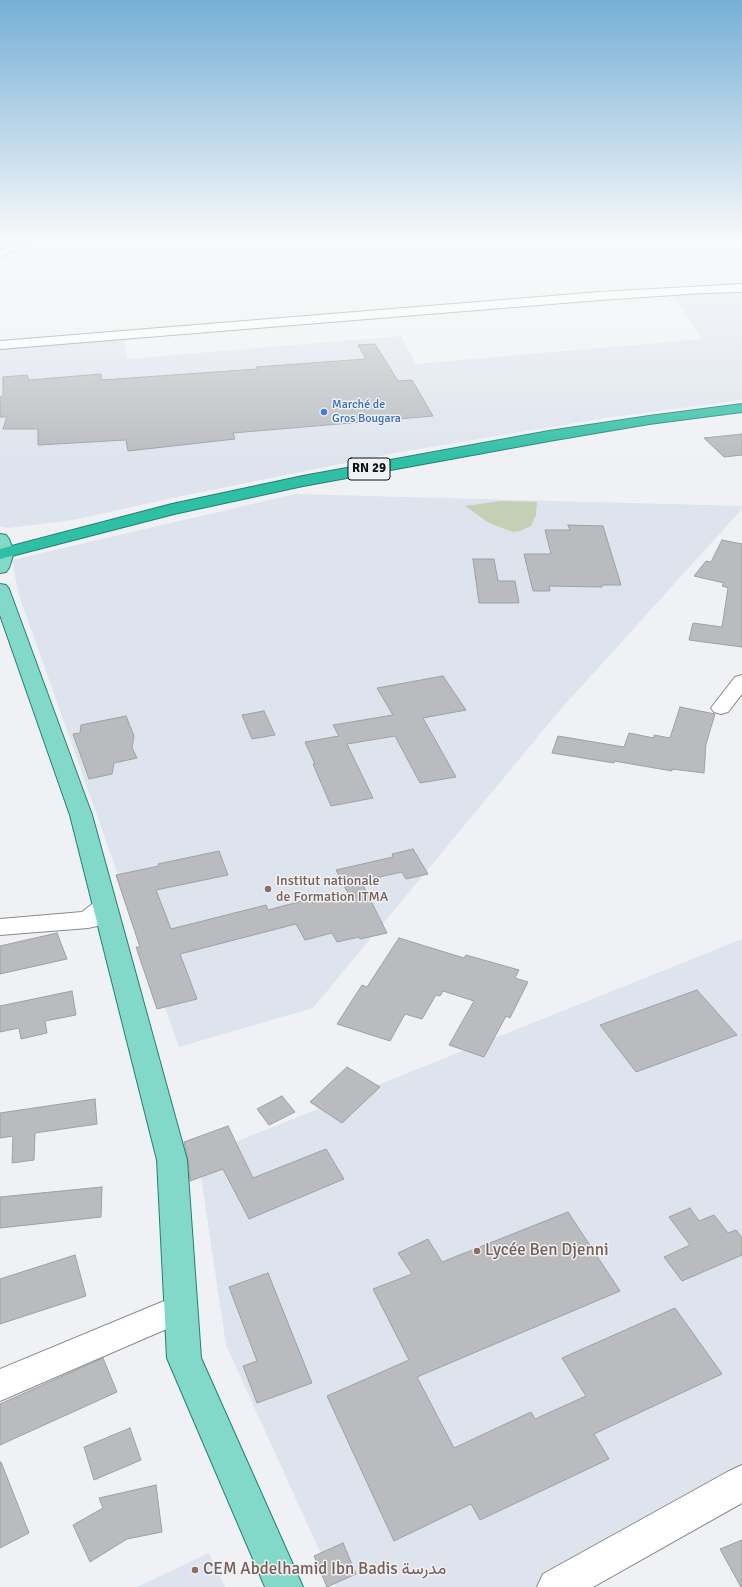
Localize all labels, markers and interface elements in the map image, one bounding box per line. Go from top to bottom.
place label: Marché de Gros Bougara [332,398,401,426]
marker: Marché de Gros Bougara [319,407,329,417]
road number: RN 29 [348,458,390,480]
place label: Institut nationale de Formation ITMA [276,873,388,906]
marker: Institut nationale de Formation ITMA [263,884,273,894]
place label: Lycée Ben Djenni [485,1241,609,1261]
marker: Lycée Ben Djenni [472,1246,482,1256]
place label: CEM Abdelhamid Ibn Badis مدرسة [203,1560,446,1580]
marker: CEM Abdelhamid Ibn Badis مدرسة [190,1565,200,1575]

